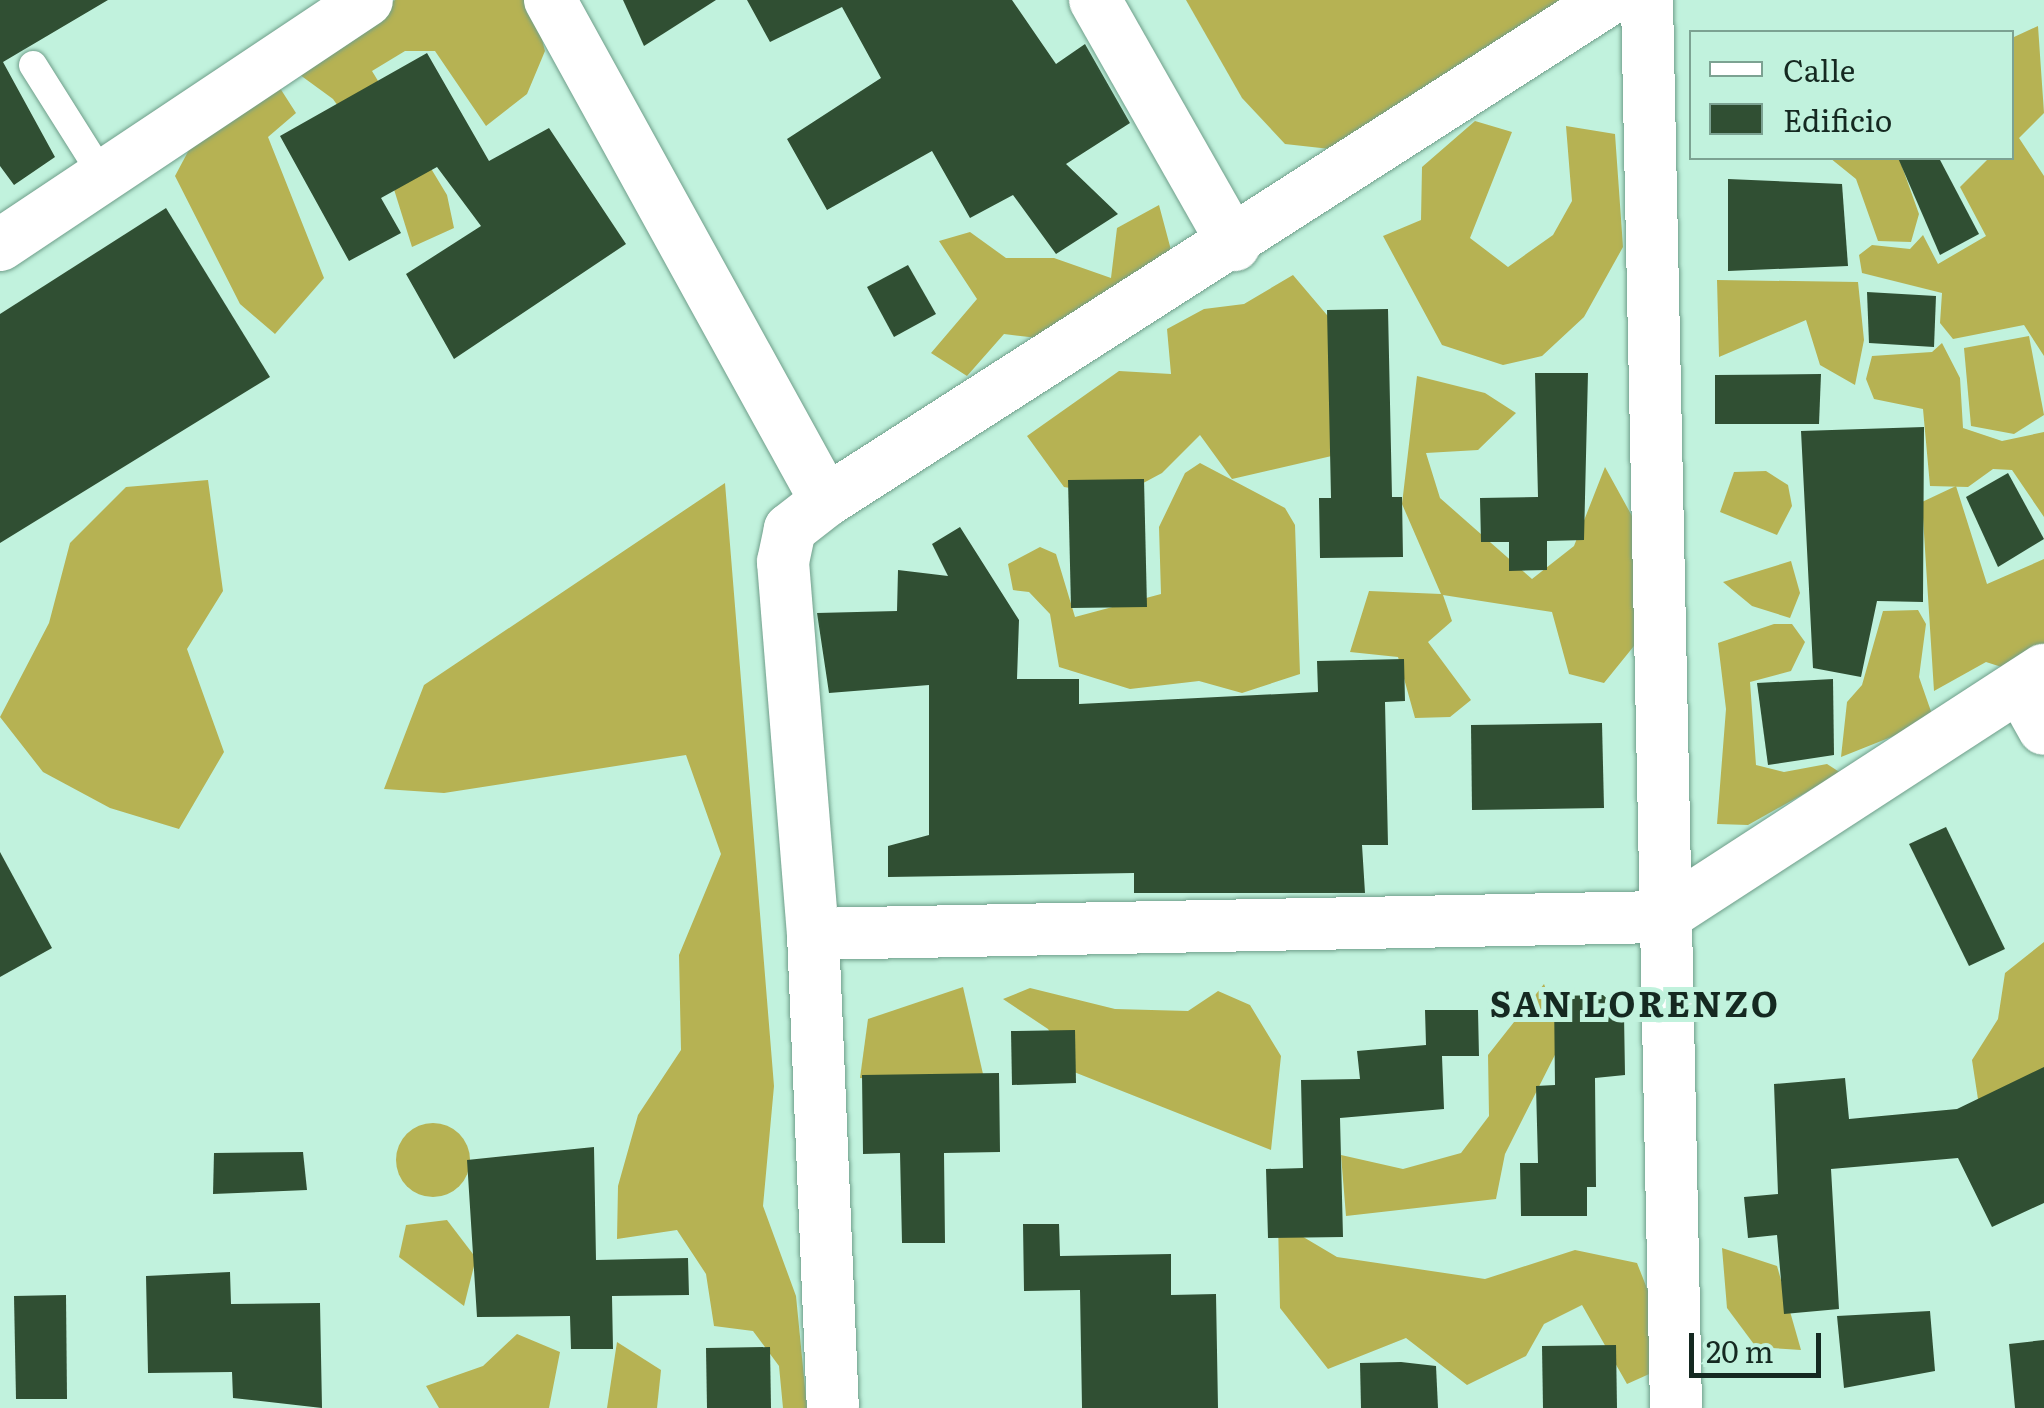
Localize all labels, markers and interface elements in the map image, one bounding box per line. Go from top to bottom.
legend [1689,30,2014,160]
text: Calle [1783,47,1855,91]
text: Edificio [1783,97,1892,141]
district label: SAN LORENZO [1490,981,1780,1023]
scale bar [1694,1313,1826,1375]
text: 20 m [1706,1328,1774,1372]

